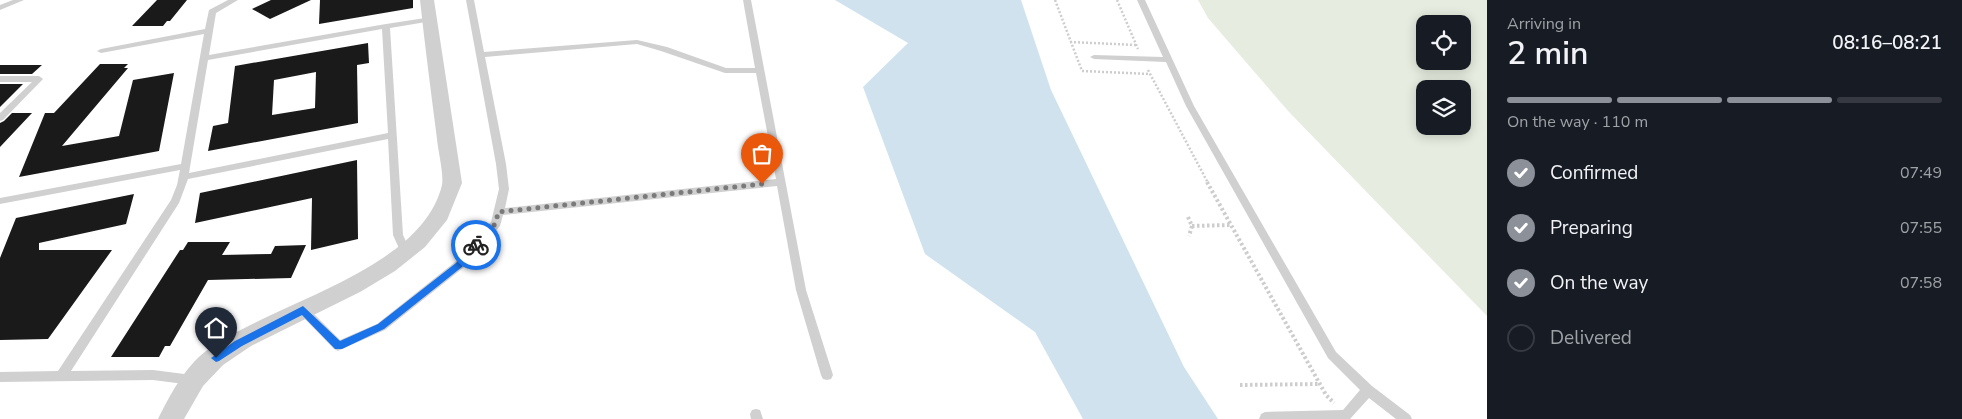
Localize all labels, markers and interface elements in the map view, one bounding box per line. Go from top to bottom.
text: Arriving in [1507,13,1581,35]
map controls [1416,15,1471,135]
button: locate [1416,15,1471,70]
text: 08:16–08:21 [1832,30,1942,56]
text: 2 min [1507,32,1589,75]
button: layers [1416,80,1471,135]
text: On the way · 110 m [1507,111,1648,133]
pin [741,133,783,184]
icon: bag [748,140,776,168]
icon: check [1507,159,1535,187]
text: Confirmed [1550,160,1638,186]
text: 07:49 [1900,162,1942,184]
icon: check [1507,214,1535,242]
text: Preparing [1550,215,1633,241]
text: 07:55 [1900,217,1942,239]
courier [451,220,501,270]
icon: bike [462,231,490,259]
icon: check [1507,269,1535,297]
text: On the way [1550,270,1648,296]
text: 07:58 [1900,272,1942,294]
pin [195,307,237,358]
icon: home [202,314,230,342]
text: Delivered [1550,325,1632,351]

